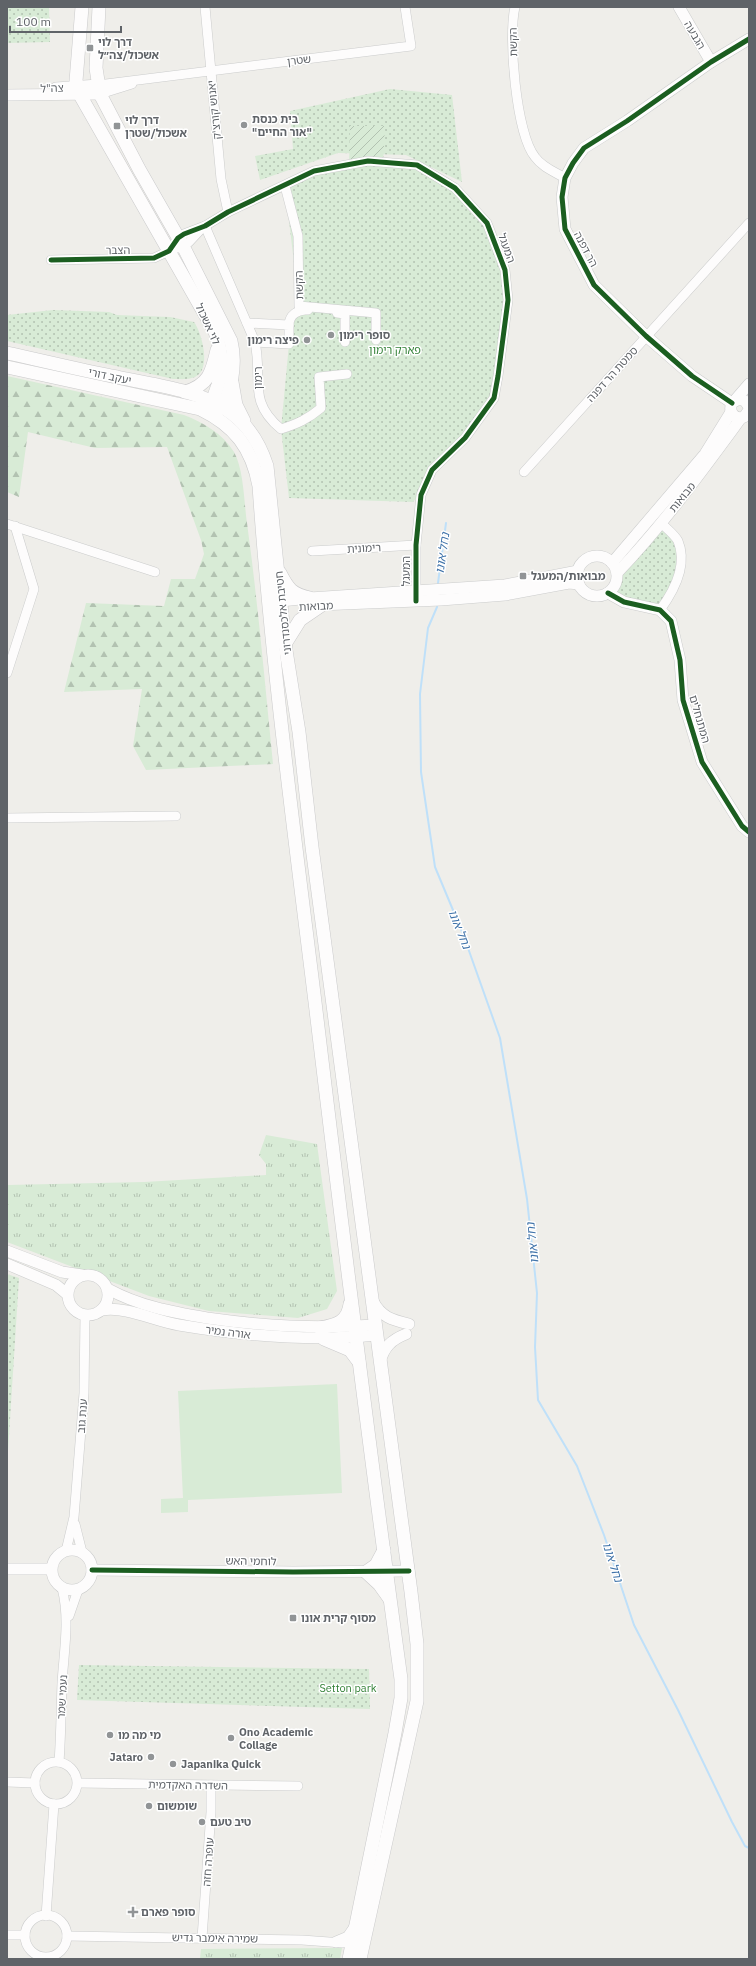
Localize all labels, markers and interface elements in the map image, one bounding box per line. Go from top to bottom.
scale bar [10,8,121,34]
text: 100 m [16,14,51,29]
street label: הגבעה [681,18,709,52]
street label: הקשת [506,27,520,57]
place label: דרך לוי אשכול/צה״ל [98,35,160,62]
marker: דרך לוי אשכול/צה״ל [85,43,95,53]
street label: שטרן [286,52,312,68]
street label: יאנוש קורצ'ק [204,80,224,140]
street label: צה"ל [40,81,64,95]
place label: בית כנסת "אור החיים" [252,112,312,139]
place label: דרך לוי אשכול/שטרן [125,113,187,140]
marker: בית כנסת "אור החיים" [239,120,249,130]
marker: דרך לוי אשכול/שטרן [112,121,122,131]
street label: הר דפנה [571,229,601,269]
street label: המעגל [495,231,519,265]
street label: הצבר [106,243,130,257]
street label: הקשת [292,270,306,300]
street label: לוי אשכול [192,301,224,347]
place label: סופר רימון [339,328,391,342]
marker: סופר רימון [326,330,336,340]
place label: פיצה רימון [247,333,299,347]
marker: פיצה רימון [302,335,312,345]
park label: פארק רימון [369,343,421,357]
street label: סמטת הר דפנה [583,343,641,405]
street label: יעקב דורי [87,365,133,387]
street label: רימון [251,366,265,390]
street label: מבואות [666,479,698,515]
water label: נחל אונו [432,530,452,574]
street label: רימונית [347,540,381,556]
street label: המעגל [399,556,413,586]
place label: מבואות/המעגל [531,569,606,583]
street label: חטיבת אלכסנדרוני [272,570,294,656]
marker: מבואות/המעגל [518,571,528,581]
street label: מבואות [298,598,334,614]
street label: המתנחלים [686,693,714,745]
water label: נחל אונו [445,907,475,952]
water label: נחל אונו [522,1220,542,1264]
street label: אורה נמיר [205,1322,252,1342]
street label: ענת גוב [74,1398,90,1434]
water label: נחל אונו [600,1540,627,1585]
street label: לוחמי האש [225,1554,277,1568]
place label: מסוף קרית אונו [301,1611,376,1625]
marker: מסוף קרית אונו [288,1613,298,1623]
street label: נעמי שמר [54,1674,70,1720]
park label: Setton park [319,1681,377,1695]
place label: Ono Academic Collage [239,1725,314,1752]
place label: מי מה מו [118,1728,161,1742]
marker: מי מה מו [105,1730,115,1740]
marker: Ono Academic Collage [226,1733,236,1743]
place label: Jataro [110,1750,143,1764]
marker: Jataro [146,1752,156,1762]
place label: Japanika Quick [181,1757,262,1771]
marker: Japanika Quick [168,1759,178,1769]
street label: השדרה האקדמית [148,1777,228,1793]
place label: שומשום [157,1799,197,1813]
marker: שומשום [144,1801,154,1811]
place label: טיב טעם [210,1815,251,1829]
marker: טיב טעם [197,1817,207,1827]
street label: עופרה חזה [199,1837,217,1887]
place label: סופר פארם [141,1905,196,1919]
marker: סופר פארם [128,1907,138,1917]
street label: שמירה אימבר גדיש [172,1930,258,1946]

